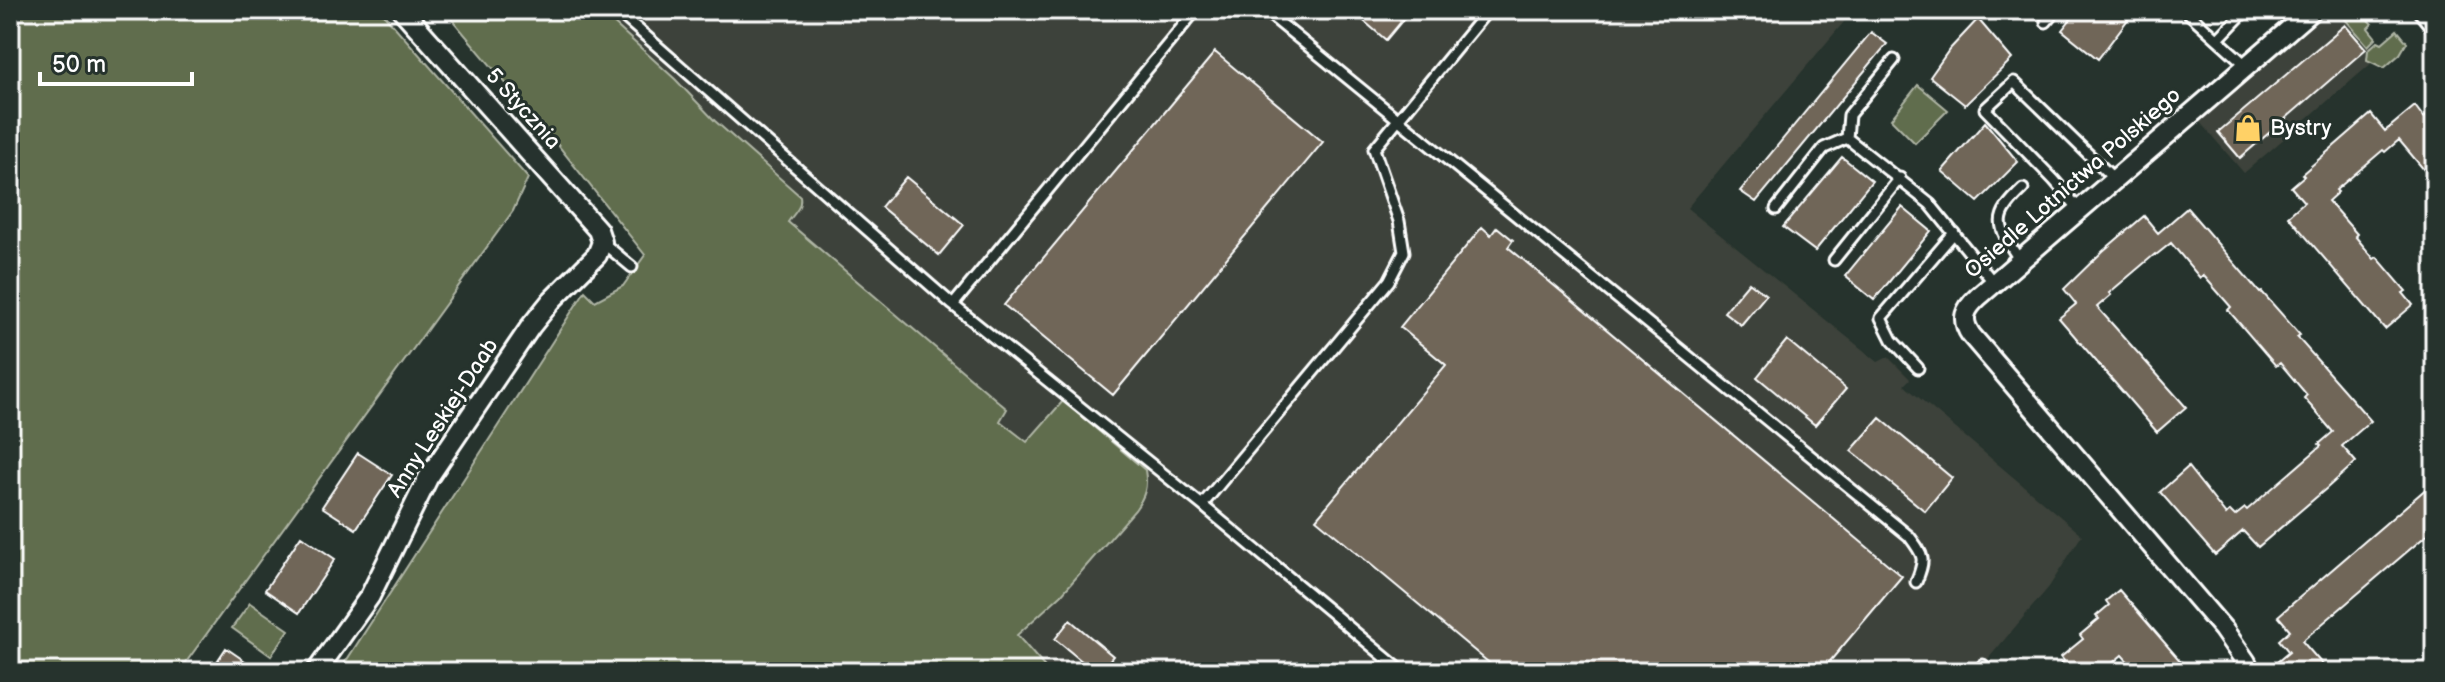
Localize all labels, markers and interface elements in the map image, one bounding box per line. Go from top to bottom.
scale bar [40,36,192,86]
text: 50 m [52,50,106,79]
street label: 5 Stycznia [480,63,566,155]
street label: Osiedle Lotnictwa Polskiego [1959,82,2187,284]
shop icon: Bystry [2233,113,2263,143]
place label: Bystry [2270,115,2331,142]
street label: Anny Leskiej-Daab [382,334,504,502]

